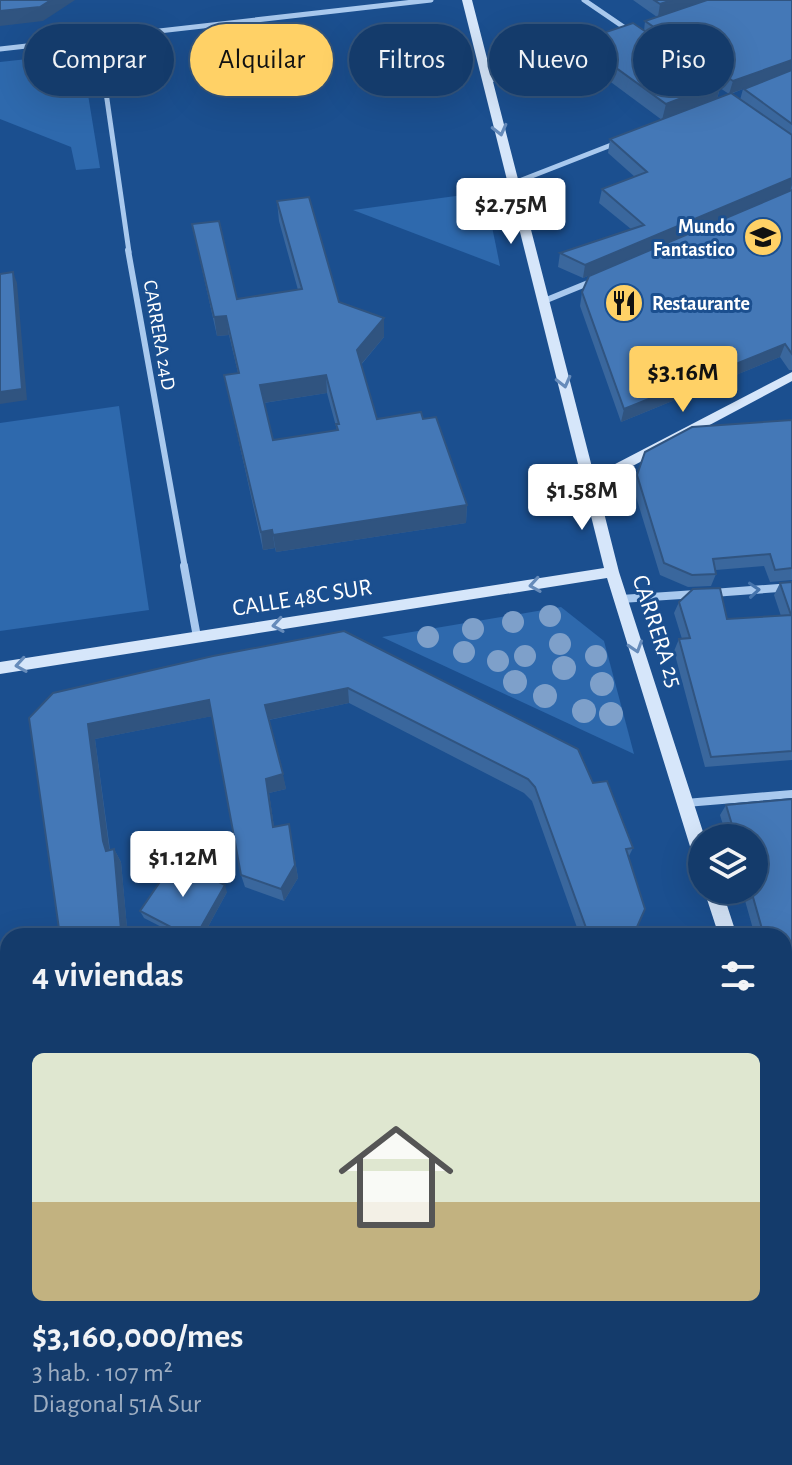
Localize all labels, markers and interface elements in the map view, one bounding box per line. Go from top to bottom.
chip: Comprar [24,24,174,96]
chip: Alquilar [190,24,333,96]
chip: Filtros [349,24,473,96]
chip: Nuevo [489,24,617,96]
chip: Piso [633,24,734,96]
one-way arrow [491,122,508,136]
pin: $2.75M [446,178,576,246]
text: $2.75M [474,191,548,217]
school or university icon: Mundo Fantastico [742,216,784,258]
place label: Mundo Fantastico [653,217,735,260]
street label: CARRERA 24D [139,279,179,392]
restaurant icon: Restaurante [603,282,645,324]
place label: Restaurante [652,294,750,314]
pin: $3.16M [618,346,748,414]
text: $3.16M [647,359,719,385]
one-way arrow [555,375,572,388]
pin: $1.58M [517,464,647,532]
text: $1.58M [546,477,618,503]
street label: CARRERA 25 [628,572,686,690]
street label: CALLE 48C SUR [231,575,374,621]
one-way arrow [528,575,542,592]
one-way arrow [748,582,761,599]
one-way arrow [271,615,285,632]
one-way arrow [626,639,642,653]
one-way arrow [15,656,28,673]
map controls [688,824,768,904]
button: layers [688,824,768,904]
pin: $1.12M [118,831,248,899]
text: $1.12M [148,844,218,870]
icon: filters [716,954,760,998]
text: 4 viviendas [32,959,184,993]
icon: home [324,1105,468,1249]
text: $3,160,000/mes [32,1320,243,1354]
text: 3 hab. · 107 m² [32,1360,173,1386]
text: Diagonal 51A Sur [32,1391,201,1417]

